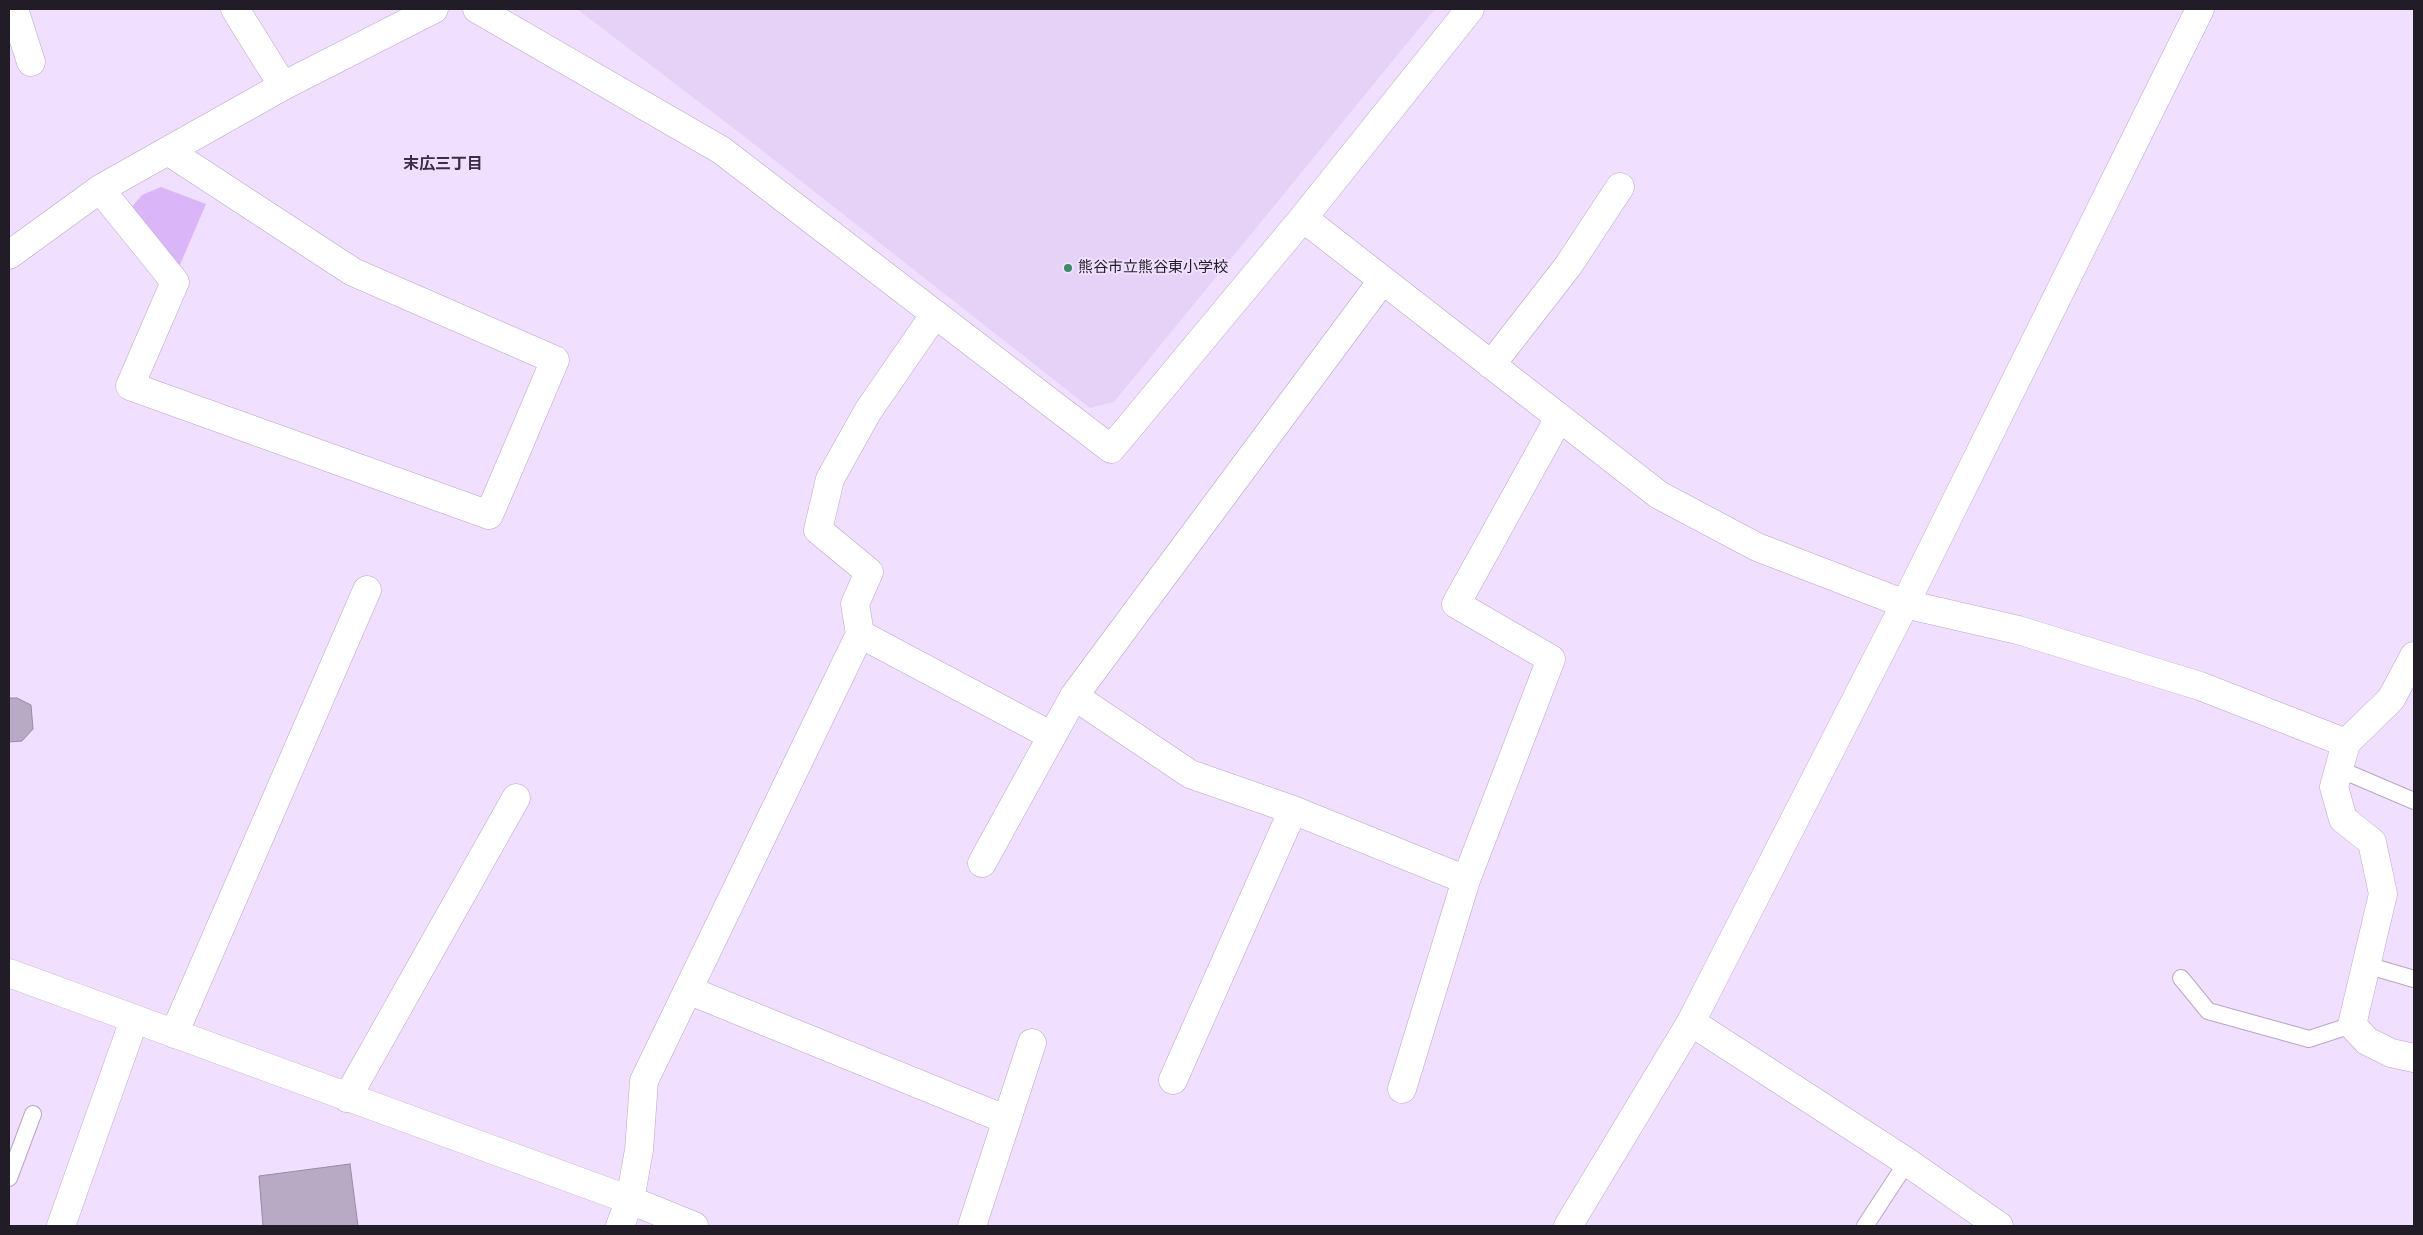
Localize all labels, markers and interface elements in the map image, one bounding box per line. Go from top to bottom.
district label: 末広三丁目 [403,154,483,174]
place label: 熊谷市立熊谷東小学校 [1078,259,1228,277]
marker: 熊谷市立熊谷東小学校 [1062,262,1074,274]

